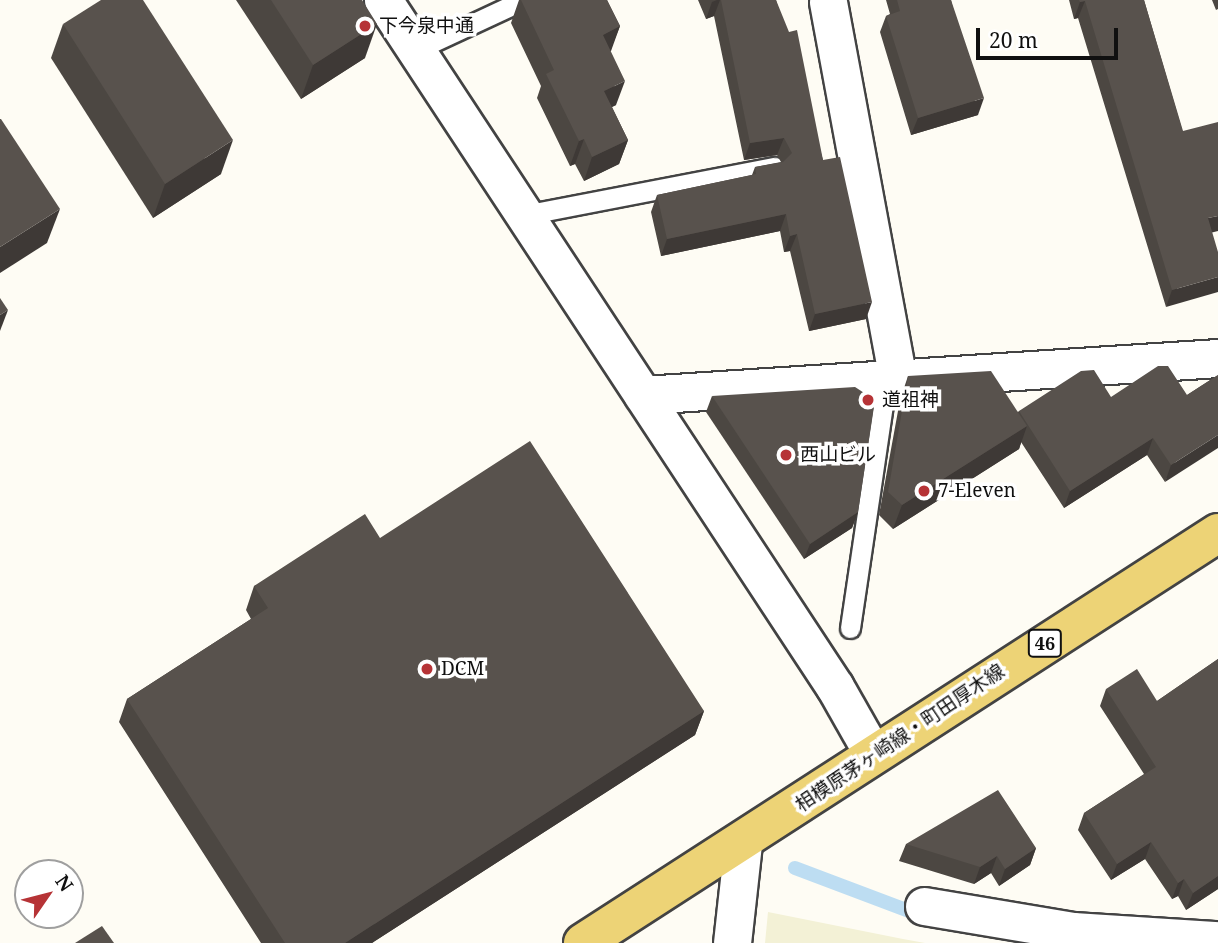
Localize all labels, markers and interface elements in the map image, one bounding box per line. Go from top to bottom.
scale bar [980,14,1122,58]
place label: 下今泉中通 [379,15,474,37]
marker: 下今泉中通 [357,18,373,34]
text: 20 m [989,26,1038,54]
place label: 道祖神 [882,389,939,411]
marker: 道祖神 [860,392,876,408]
place label: 西山ビル [800,444,876,466]
marker: 西山ビル [778,447,794,463]
place label: 7-Eleven [938,480,1016,502]
marker: 7-Eleven [916,483,932,499]
road number: 46 [1028,628,1062,658]
place label: DCM [441,658,484,680]
street label: 相模原茅ヶ崎線・町田厚木線 [791,659,1009,817]
marker: DCM [419,661,435,677]
north arrow [14,859,84,929]
text: N [50,870,80,897]

